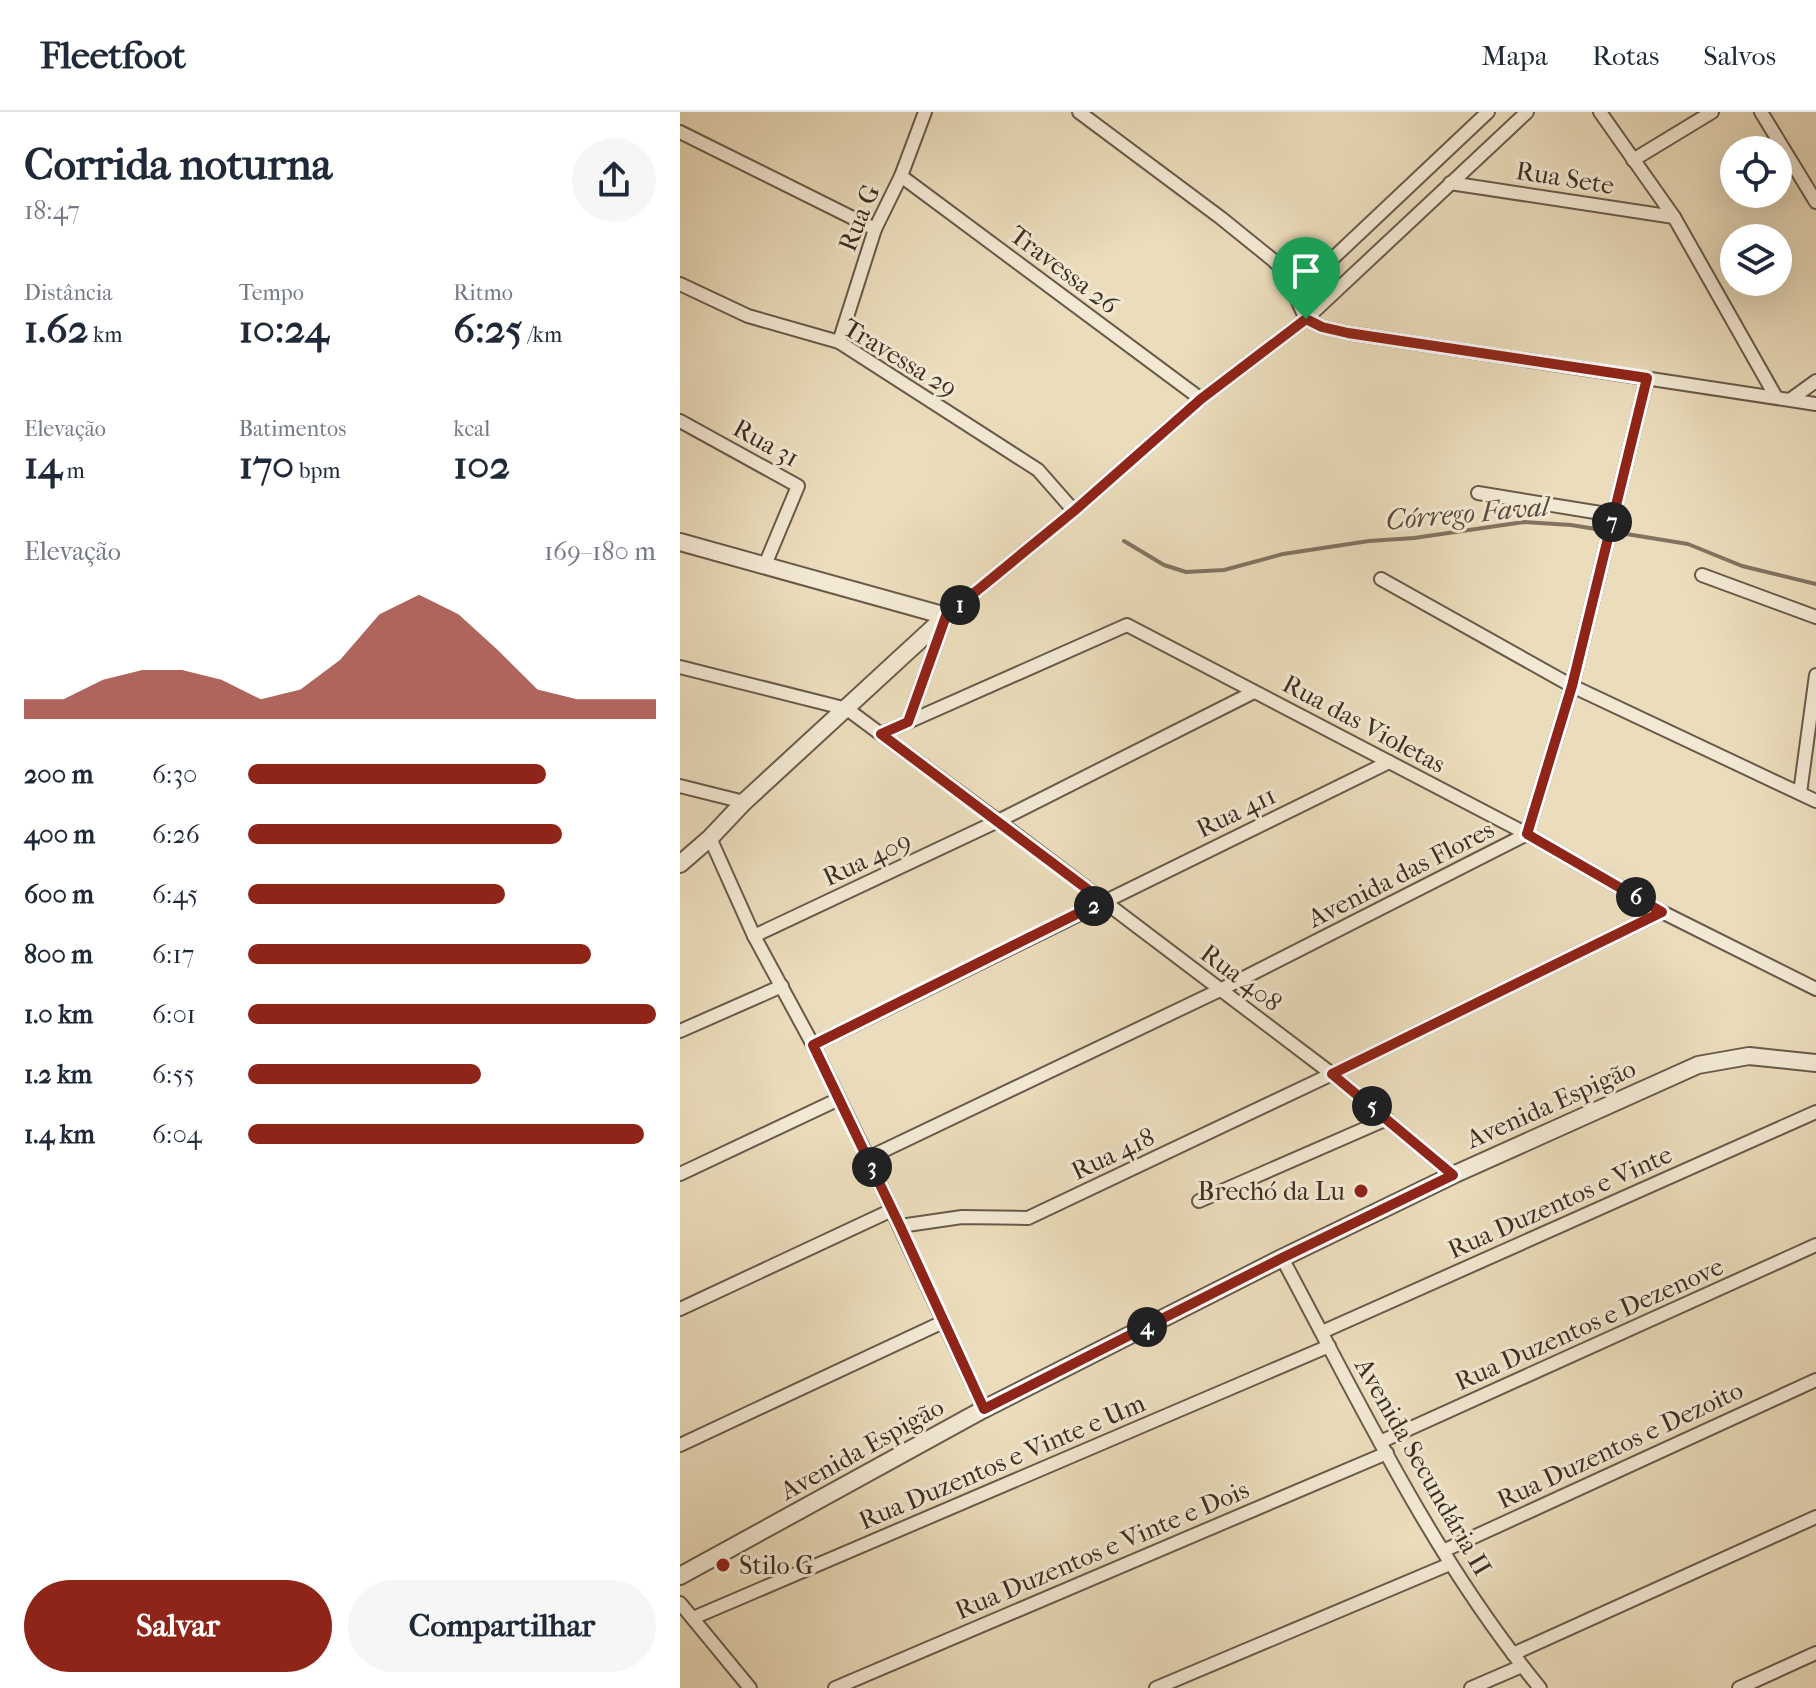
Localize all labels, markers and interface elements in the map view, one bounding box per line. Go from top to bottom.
text: Fleetfoot [40,33,186,78]
text: Mapa [1481,39,1548,72]
text: Rotas [1592,39,1659,72]
text: Salvos [1703,39,1776,72]
map controls [1720,136,1792,296]
button: locate [1720,136,1792,208]
button: share [572,138,656,222]
text: Corrida noturna [24,139,332,190]
street label: Rua Sete [1514,155,1617,201]
street label: Rua G [832,180,886,256]
text: 18:47 [24,195,80,226]
street label: Travessa 26 [1004,219,1125,321]
button: layers [1720,224,1792,296]
pin [1272,237,1340,319]
icon: arrive [1284,249,1328,293]
text: Distância [24,280,112,306]
text: Tempo [239,280,304,306]
text: Ritmo [453,280,513,306]
text: 1.62 [24,306,88,352]
text: 10:24 [239,306,329,352]
text: 6:25 [453,306,523,352]
street label: Travessa 29 [837,312,963,404]
text: km [88,322,123,348]
text: /km [523,322,562,348]
street label: Rua 31 [728,412,804,474]
text: Elevação [24,416,106,442]
text: Batimentos [239,416,346,442]
text: kcal [453,416,490,442]
text: 14 [24,442,62,488]
text: 170 [239,442,294,488]
text: 102 [453,442,510,488]
text: m [62,458,85,484]
text: bpm [294,458,341,484]
water label: Córrego Faval [1384,489,1553,537]
pin: 7 [1592,502,1632,542]
text: 7 [1607,509,1617,535]
text: Elevação [24,536,121,567]
text: 169–180 m [544,536,656,567]
pin: 1 [940,585,980,625]
text: 1 [956,592,964,618]
street label: Rua das Violetas [1277,668,1451,780]
text: 200 m [24,759,93,790]
text: 6:30 [152,759,197,790]
street label: Rua 411 [1191,780,1281,844]
street label: Avenida das Flores [1302,814,1499,935]
text: 400 m [24,819,95,850]
text: 6:26 [152,819,200,850]
street label: Rua 409 [818,825,916,893]
pin: 6 [1616,877,1656,917]
text: 600 m [24,879,94,910]
text: 6:45 [152,879,198,910]
text: 6 [1630,884,1642,910]
pin: 2 [1074,886,1114,926]
text: 2 [1088,893,1100,919]
street label: Rua 408 [1194,937,1288,1019]
text: 800 m [24,939,93,970]
text: 6:17 [152,939,194,970]
text: 1.0 km [24,999,93,1030]
text: 6:01 [152,999,196,1030]
street label: Avenida Espigão [1461,1053,1641,1156]
text: 1.2 km [24,1059,92,1090]
text: 6:55 [152,1059,195,1090]
pin: 5 [1352,1086,1392,1126]
text: 5 [1367,1093,1377,1119]
text: 1.4 km [24,1119,95,1150]
text: 6:04 [152,1119,202,1150]
street label: Rua 418 [1066,1121,1160,1187]
street label: Rua Duzentos e Vinte [1443,1139,1677,1265]
pin: 3 [852,1147,892,1187]
text: 3 [867,1154,877,1180]
place label: Brechó da Lu [1198,1176,1345,1207]
marker: Brechó da Lu [1352,1182,1370,1200]
street label: Rua Duzentos e Dezenove [1450,1251,1728,1397]
pin: 4 [1127,1307,1167,1347]
text: 4 [1141,1314,1154,1340]
street label: Avenida Secundária II [1348,1352,1498,1581]
street label: Rua Duzentos e Dezoito [1492,1374,1748,1516]
street label: Rua Duzentos e Vinte e Um [854,1387,1150,1536]
street label: Avenida Espigão [774,1391,949,1507]
street label: Rua Duzentos e Vinte e Dois [950,1474,1254,1626]
place label: Stilo G [739,1550,814,1581]
marker: Stilo G [714,1556,732,1574]
button: Salvar [24,1580,332,1672]
button: Compartilhar [348,1580,656,1672]

